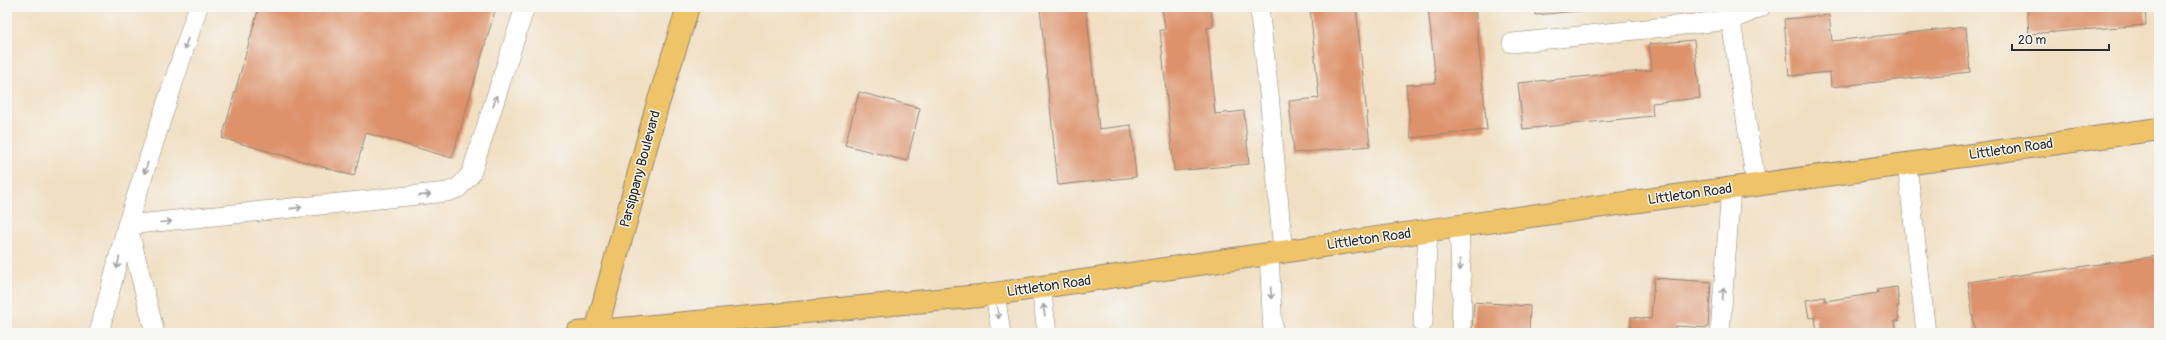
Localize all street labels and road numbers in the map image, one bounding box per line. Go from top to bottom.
street label: Parsippany Boulevard [616,108,664,229]
street label: Littleton Road [1968,135,2054,163]
street label: Littleton Road [1647,180,1733,208]
street label: Littleton Road [1326,225,1412,253]
street label: Littleton Road [1006,272,1092,300]

